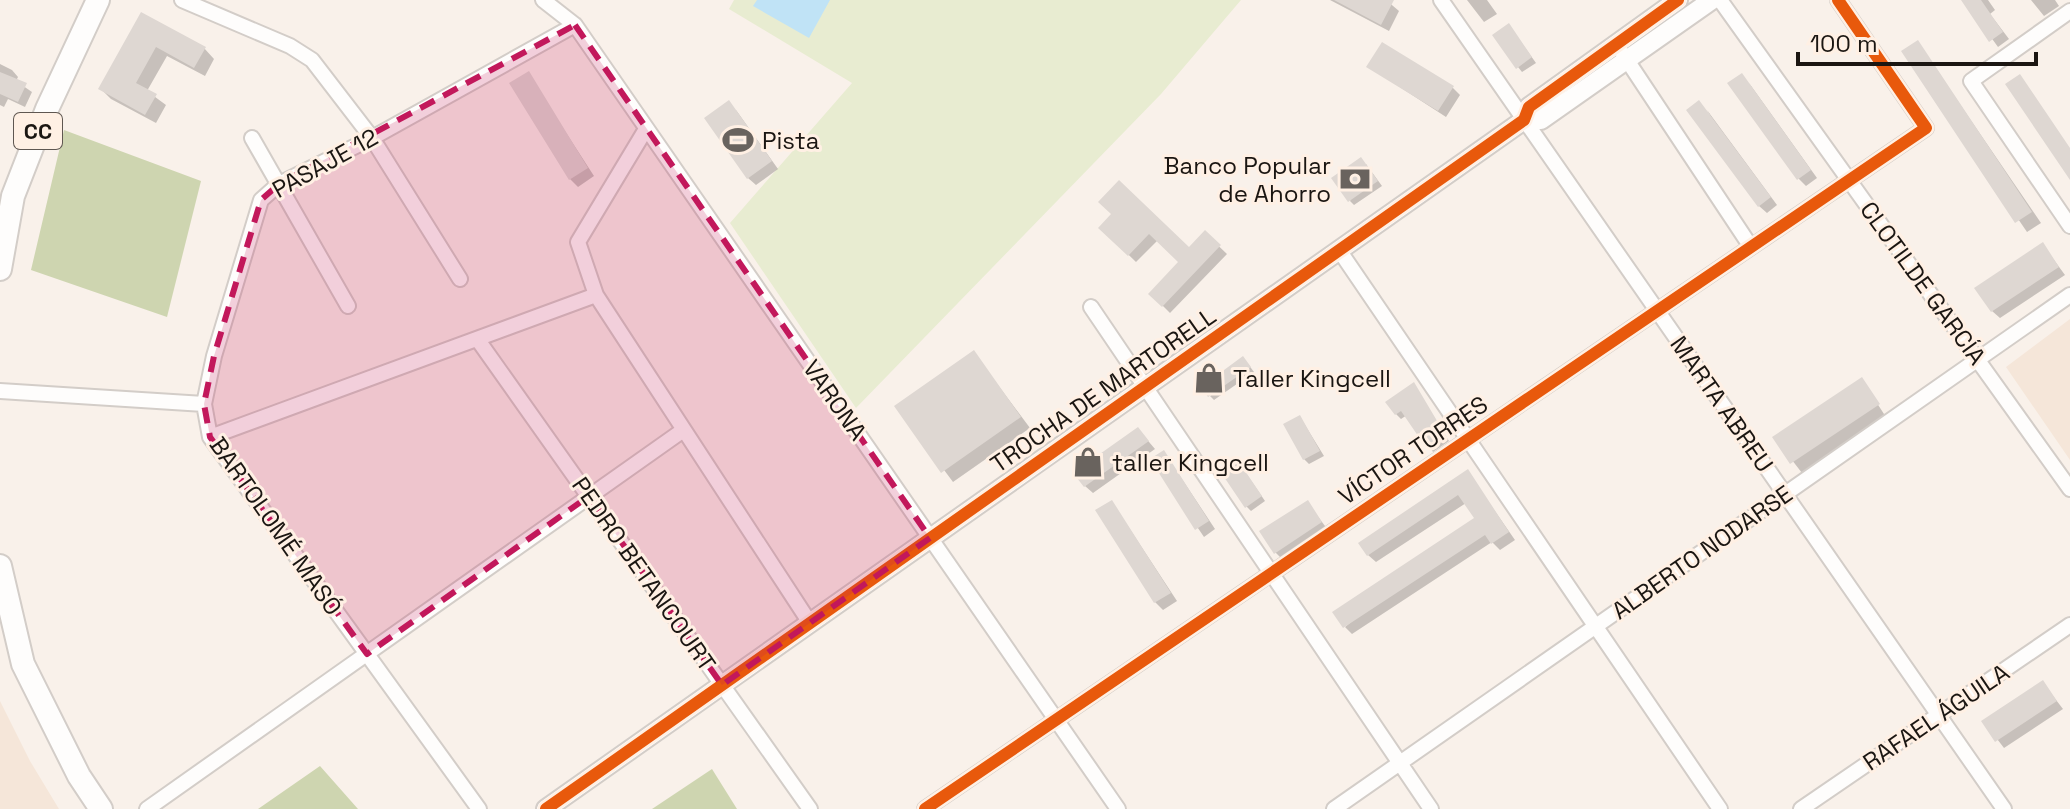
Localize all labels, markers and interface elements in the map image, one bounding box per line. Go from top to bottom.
scale bar [1798,16,2036,66]
text: 100 m [1810,28,1878,59]
road number: CC [14,113,62,149]
street label: PASAJE 12 [267,121,383,205]
sports icon: Pista [721,123,755,157]
place label: Pista [762,125,820,156]
place label: Banco Popular de Ahorro [1164,150,1331,209]
bank icon: Banco Popular de Ahorro [1338,162,1372,196]
street label: CLOTILDE GARCÍA [1853,195,1993,371]
street label: TROCHA DE MARTORELL [984,300,1222,480]
street label: MARTA ABREU [1664,330,1780,478]
street label: VARONA [796,354,874,446]
shop icon: Taller Kingcell [1192,361,1226,395]
place label: Taller Kingcell [1233,363,1391,394]
street label: VÍCTOR TORRES [1332,389,1494,511]
street label: BARTOLOMÉ MASÓ [203,431,349,621]
shop icon: taller Kingcell [1071,445,1105,479]
place label: taller Kingcell [1112,447,1269,478]
street label: PEDRO BETANCOURT [565,471,723,677]
street label: ALBERTO NODARSE [1606,478,1798,626]
street label: RAFAEL ÁGUILA [1857,657,2015,777]

